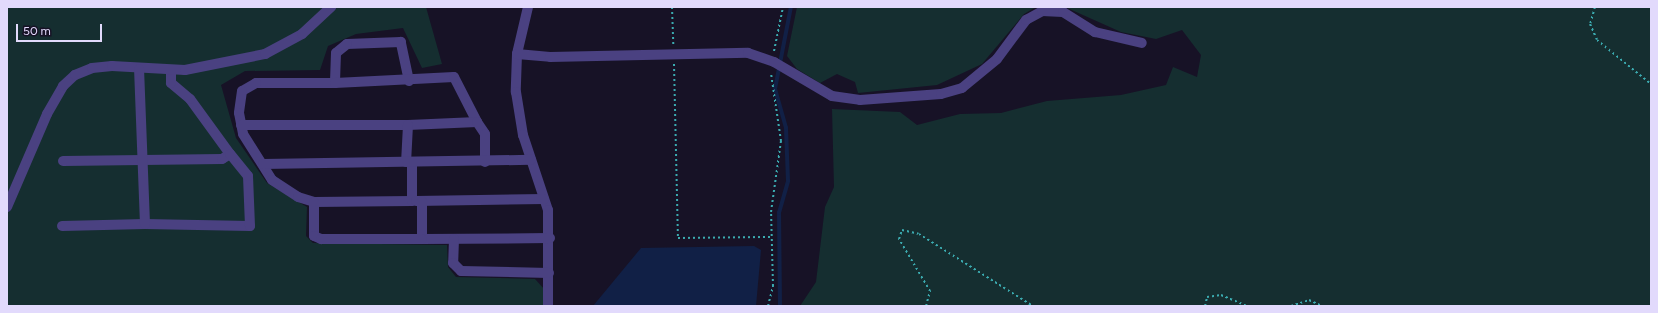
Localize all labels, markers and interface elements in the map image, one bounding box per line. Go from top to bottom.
scale bar [18,16,104,42]
text: 50 m [23,24,51,38]

